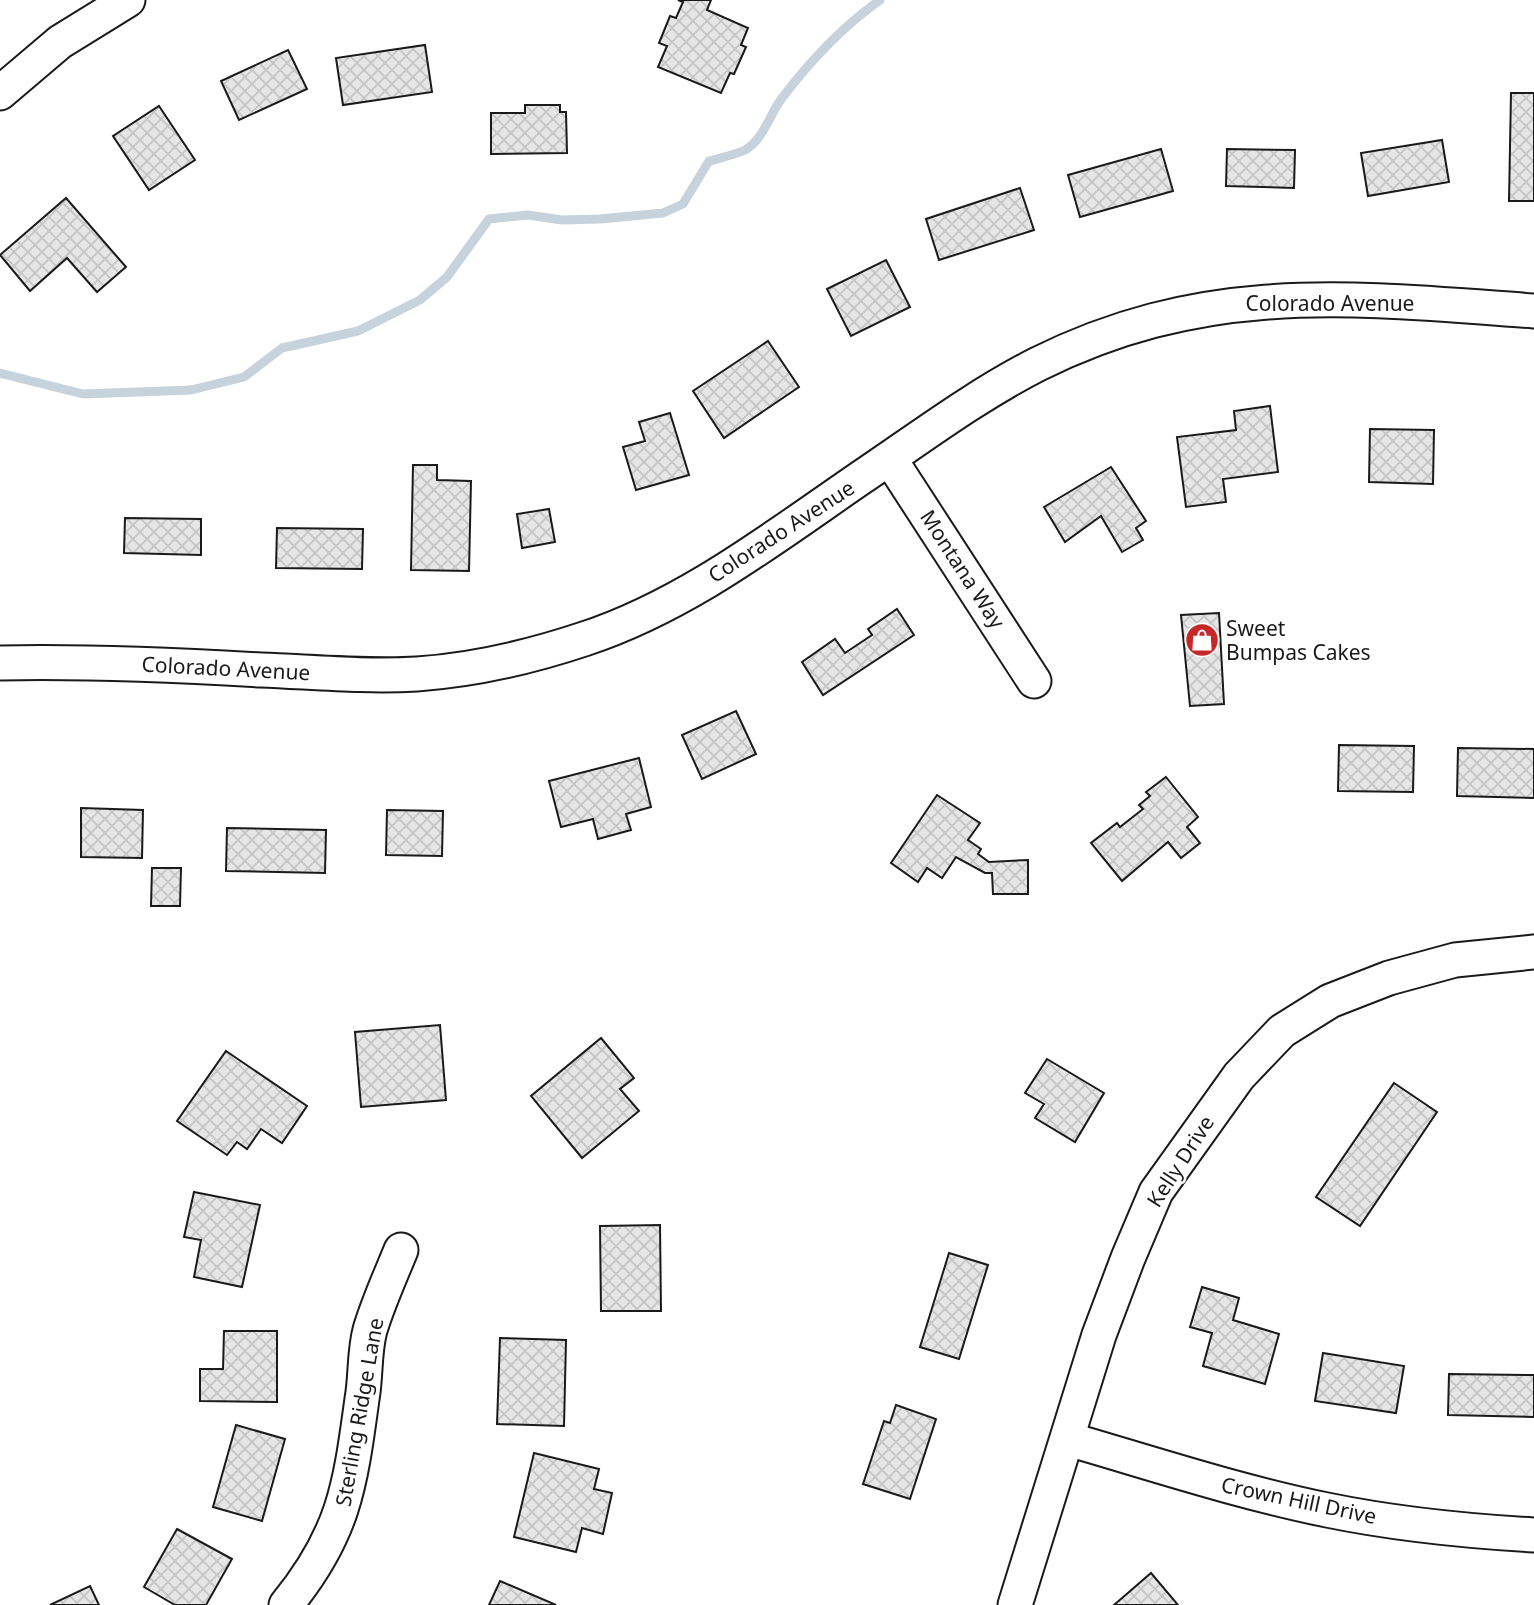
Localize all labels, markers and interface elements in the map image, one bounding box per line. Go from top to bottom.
street label: Colorado Avenue [1246,289,1414,317]
street label: Colorado Avenue [703,473,859,589]
street label: Montana Way [914,504,1012,634]
place label: Sweet Bumpas Cakes [1226,614,1371,666]
shop icon: Sweet Bumpas Cakes [1183,621,1221,659]
street label: Colorado Avenue [141,650,311,686]
street label: Kelly Drive [1140,1110,1220,1212]
street label: Sterling Ridge Lane [329,1315,389,1509]
street label: Crown Hill Drive [1219,1470,1379,1530]

